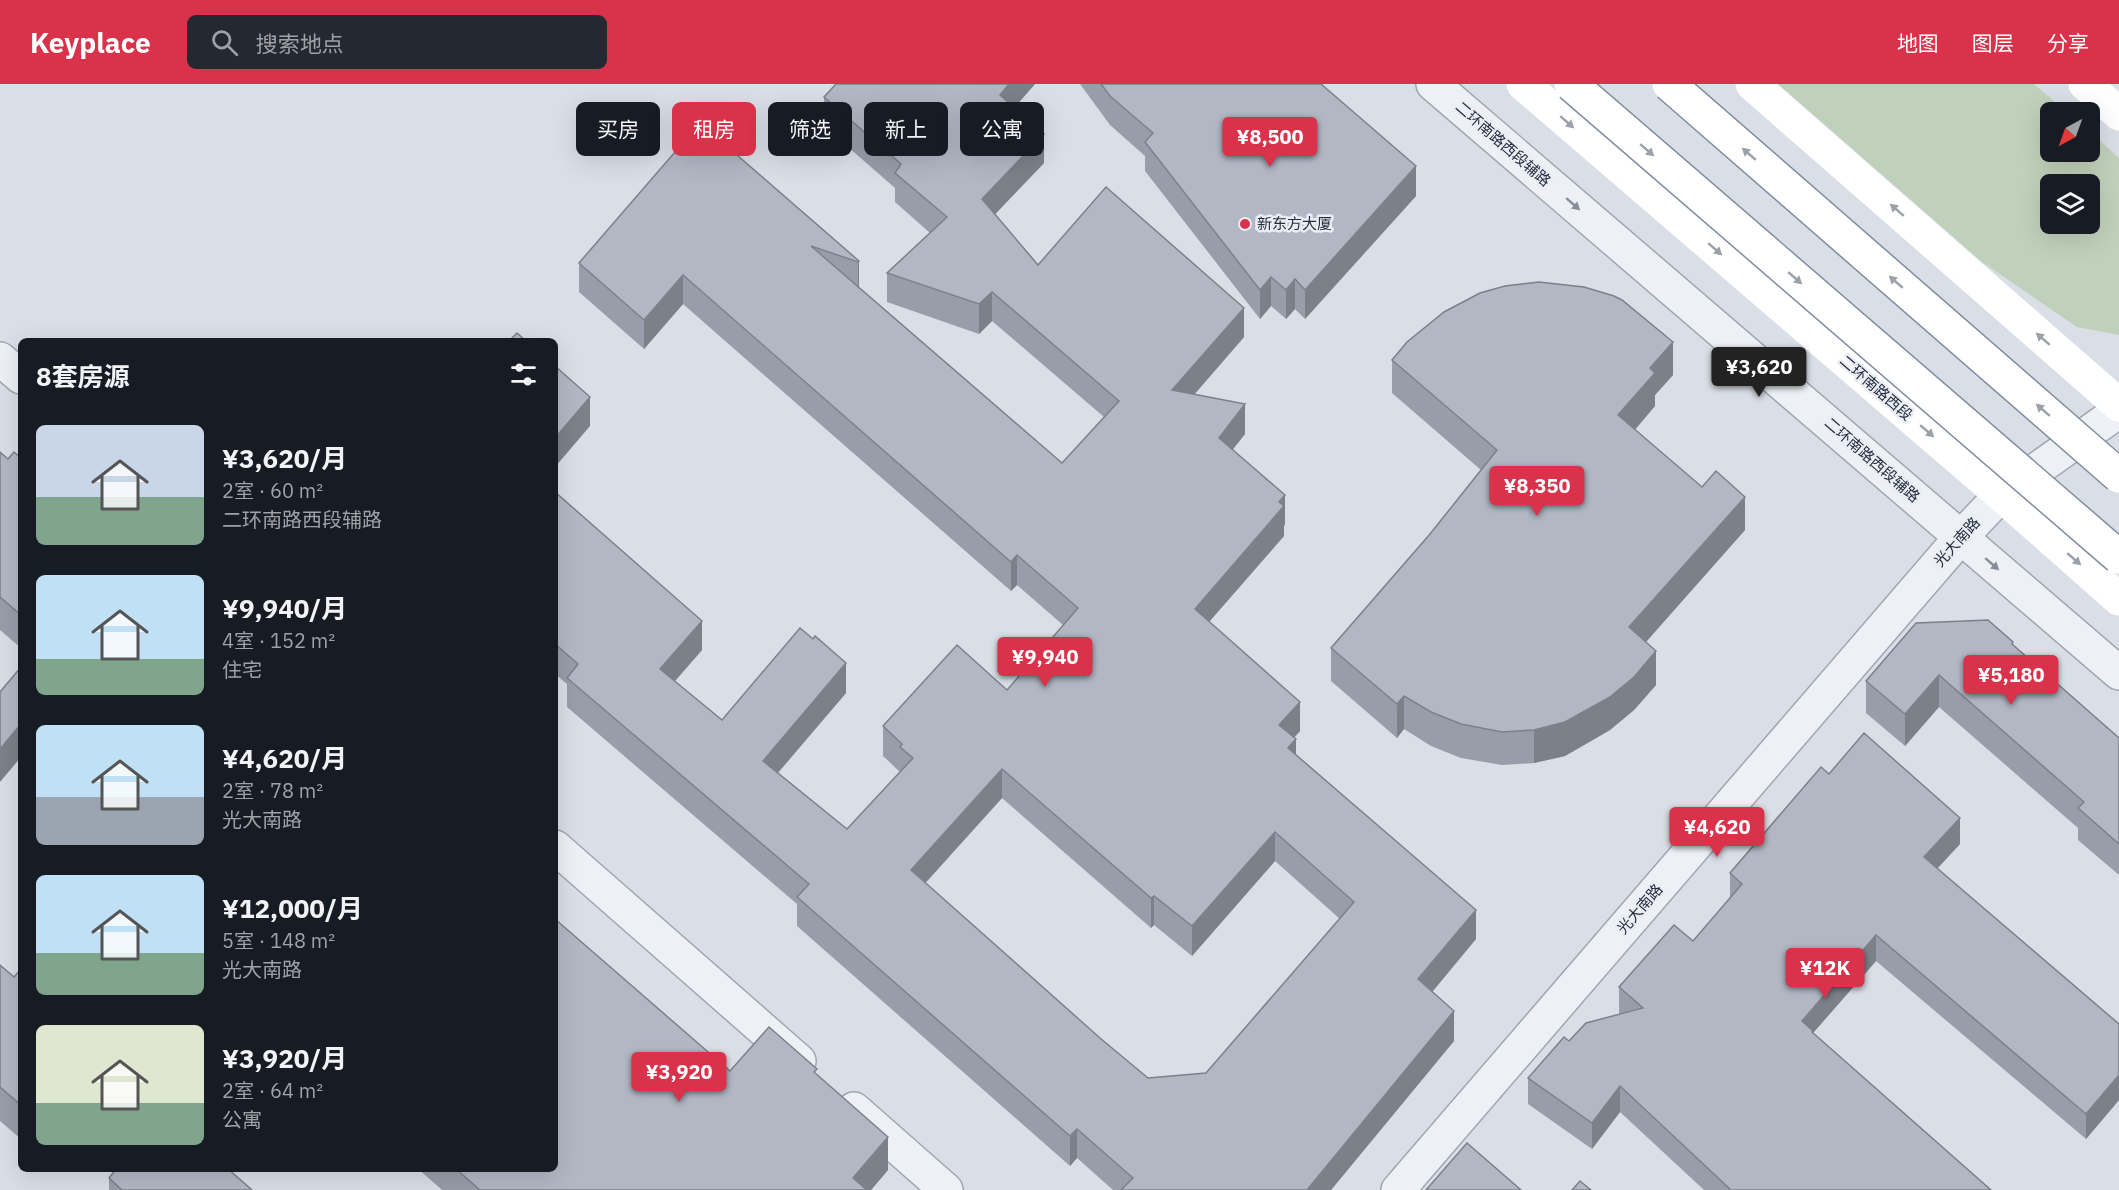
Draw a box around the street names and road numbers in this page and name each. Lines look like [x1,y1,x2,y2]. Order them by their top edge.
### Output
street label: 二环南路西段辅路 [1452,97,1555,190]
street label: 二环南路西段 [1836,351,1917,424]
street label: 二环南路西段辅路 [1821,413,1924,506]
street label: 光大南路 [1929,513,1984,570]
street label: 光大南路 [1613,880,1666,938]

